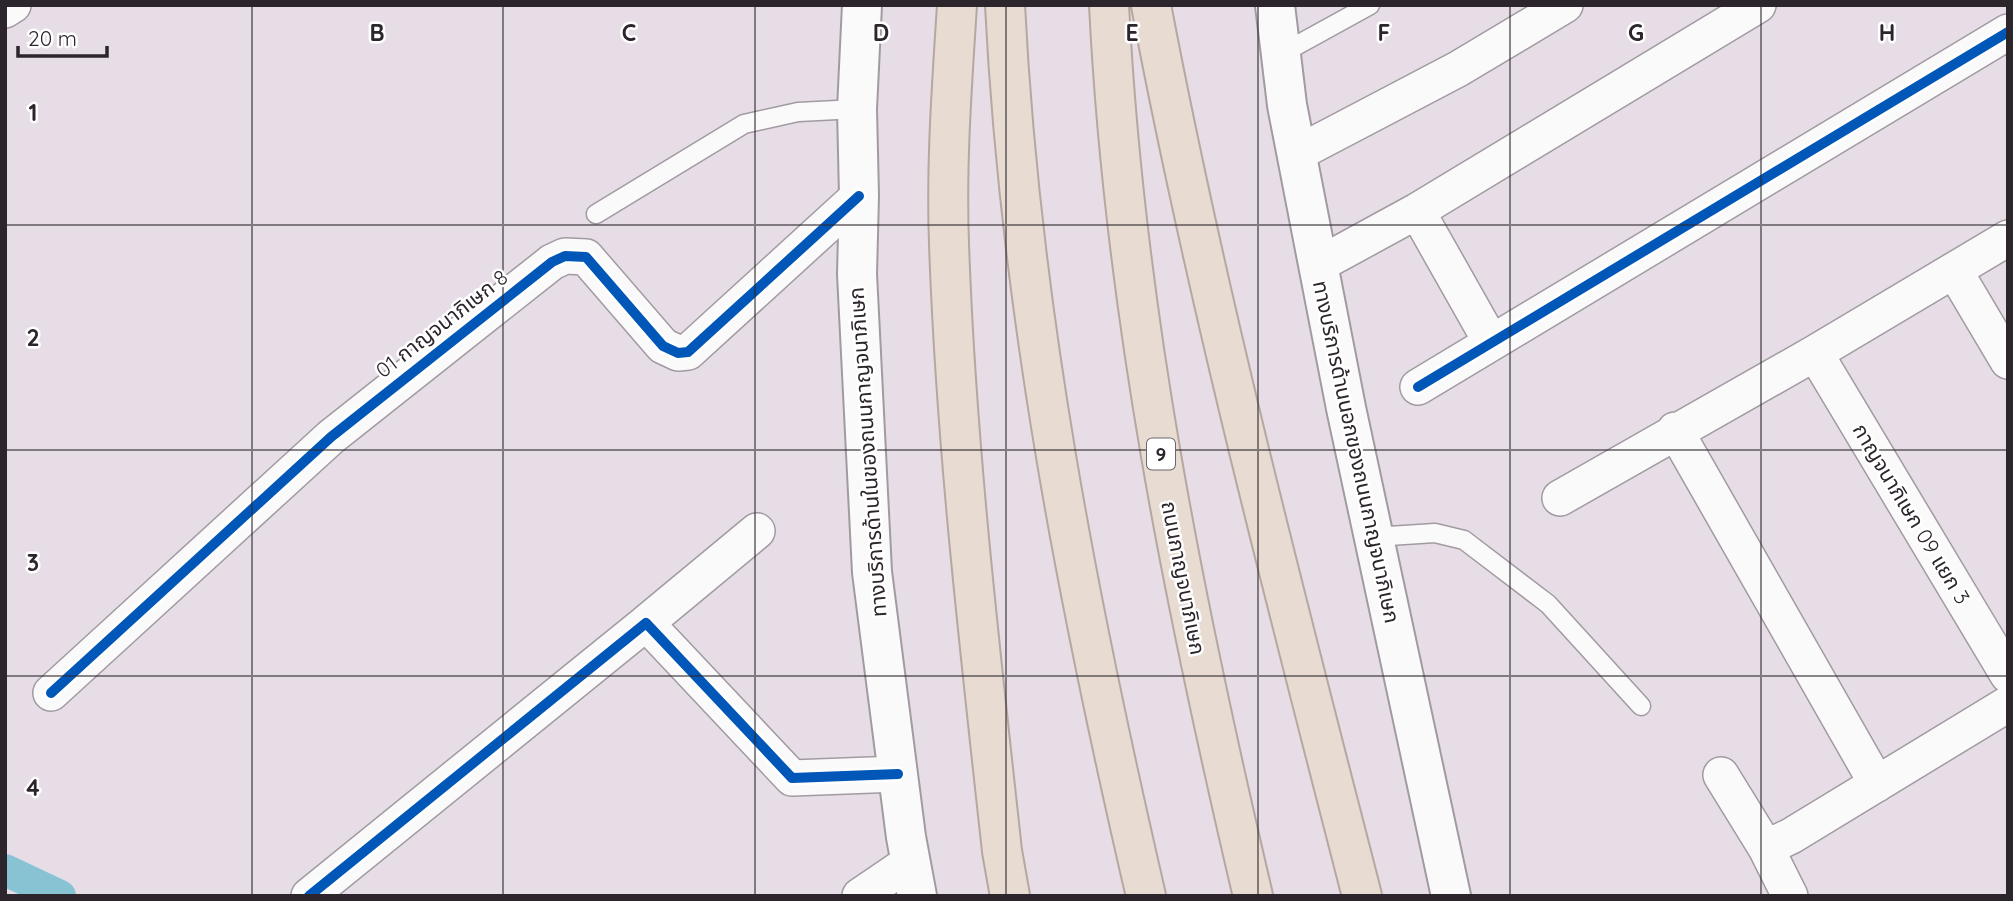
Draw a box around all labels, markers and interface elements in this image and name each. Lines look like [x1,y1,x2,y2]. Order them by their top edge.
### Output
scale bar [18,14,107,58]
text: B [369,18,385,47]
text: C [622,18,636,47]
text: D [873,18,889,47]
text: E [1125,18,1139,47]
text: F [1378,18,1390,47]
text: G [1628,18,1644,47]
text: H [1879,18,1895,47]
text: 20 m [28,25,77,51]
text: 1 [29,98,37,127]
street label: 01 กาญจนาภิเษก 8 [370,264,513,383]
street label: ทางบริการด้านนอกของถนนกาญจนาภิเษก [1308,278,1406,625]
street label: ทางบริการด้านในของถนนกาญจนาภิเษก [842,286,892,618]
text: 2 [26,323,40,352]
street label: กาญจนาภิเษก 09 แยก 3 [1848,418,1976,609]
road number: 9 [1147,438,1175,470]
street label: ถนนกาญจนาภิเษก [1156,499,1212,657]
text: 3 [27,548,39,577]
text: 4 [26,773,40,802]

